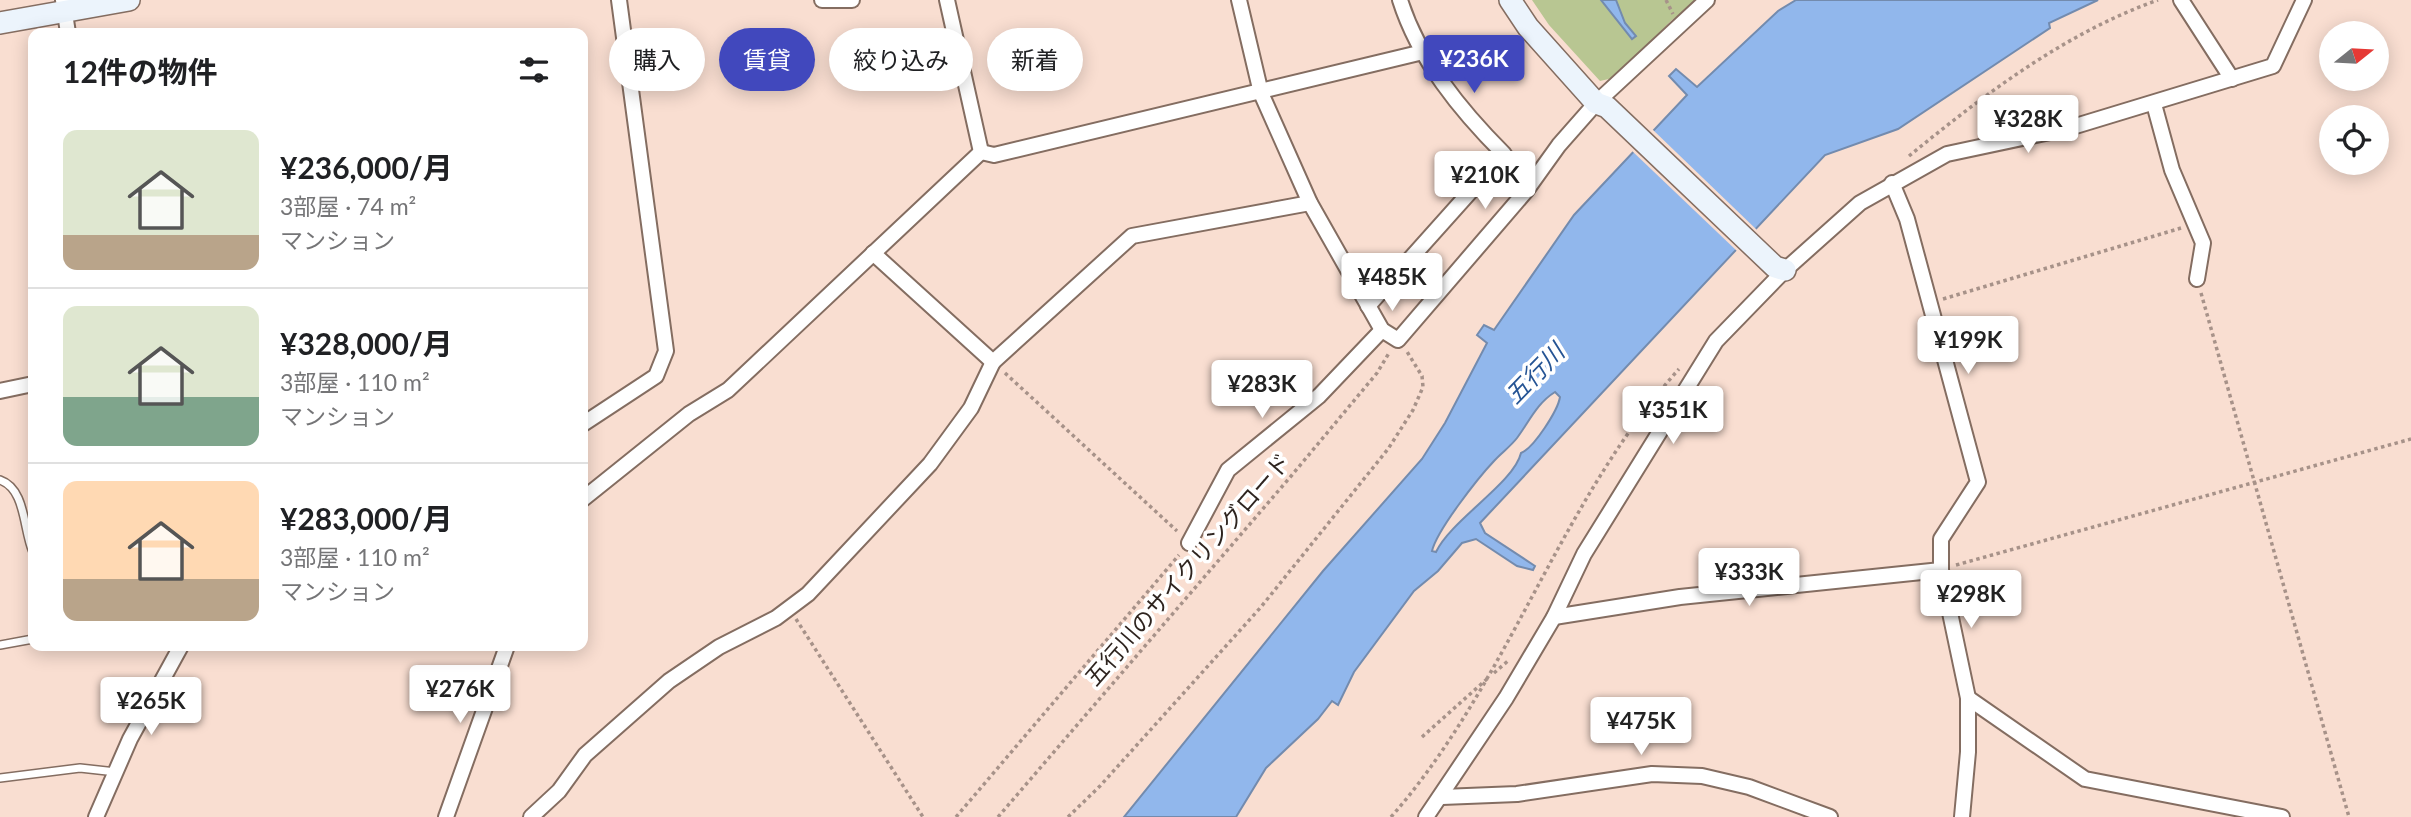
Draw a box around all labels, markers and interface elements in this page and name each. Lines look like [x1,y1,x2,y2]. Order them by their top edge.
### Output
north arrow [2319,21,2389,91]
map controls [2319,21,2389,175]
chip: 購入 [609,28,705,91]
chip: 賃貸 [719,28,815,91]
chip: 絞り込み [829,28,973,91]
chip: 新着 [987,28,1083,91]
pin: ¥236K [1425,36,1523,95]
text: ¥236K [1439,44,1509,72]
icon: filters [515,51,553,89]
text: 12件の物件 [63,53,218,89]
pin: ¥328K [1979,96,2077,155]
text: ¥328K [1993,104,2063,132]
button: locate [2319,105,2389,175]
text: ¥236,000/月 [280,149,453,185]
pin: ¥210K [1436,152,1534,211]
icon: home [119,158,203,242]
text: ¥210K [1450,160,1520,188]
text: 3部屋 · 74 m² [280,192,416,220]
text: マンション [280,226,395,254]
pin: ¥485K [1343,254,1441,313]
text: ¥485K [1357,262,1427,290]
pin: ¥199K [1919,316,2017,376]
text: ¥328,000/月 [280,325,453,361]
text: ¥199K [1933,325,2003,353]
icon: home [119,334,203,418]
water label: 五行川 [1499,335,1572,409]
pin: ¥283K [1213,360,1311,420]
text: 3部屋 · 110 m² [280,368,430,396]
text: ¥283K [1227,369,1297,397]
pin: ¥351K [1624,386,1722,446]
text: ¥351K [1638,395,1708,423]
text: マンション [280,402,395,430]
street label: 五行川のサイクリングロード [1079,447,1295,691]
text: ¥283,000/月 [280,500,453,536]
icon: home [119,509,203,593]
text: 3部屋 · 110 m² [280,543,430,571]
pin: ¥333K [1700,548,1798,608]
text: ¥333K [1714,557,1784,585]
pin: ¥298K [1922,570,2020,630]
text: マンション [280,577,395,605]
text: ¥298K [1936,579,2006,607]
pin: ¥276K [411,666,509,725]
text: ¥276K [425,674,495,702]
pin: ¥265K [102,678,200,737]
text: ¥265K [116,686,186,714]
pin: ¥475K [1592,698,1690,757]
text: ¥475K [1606,706,1676,734]

